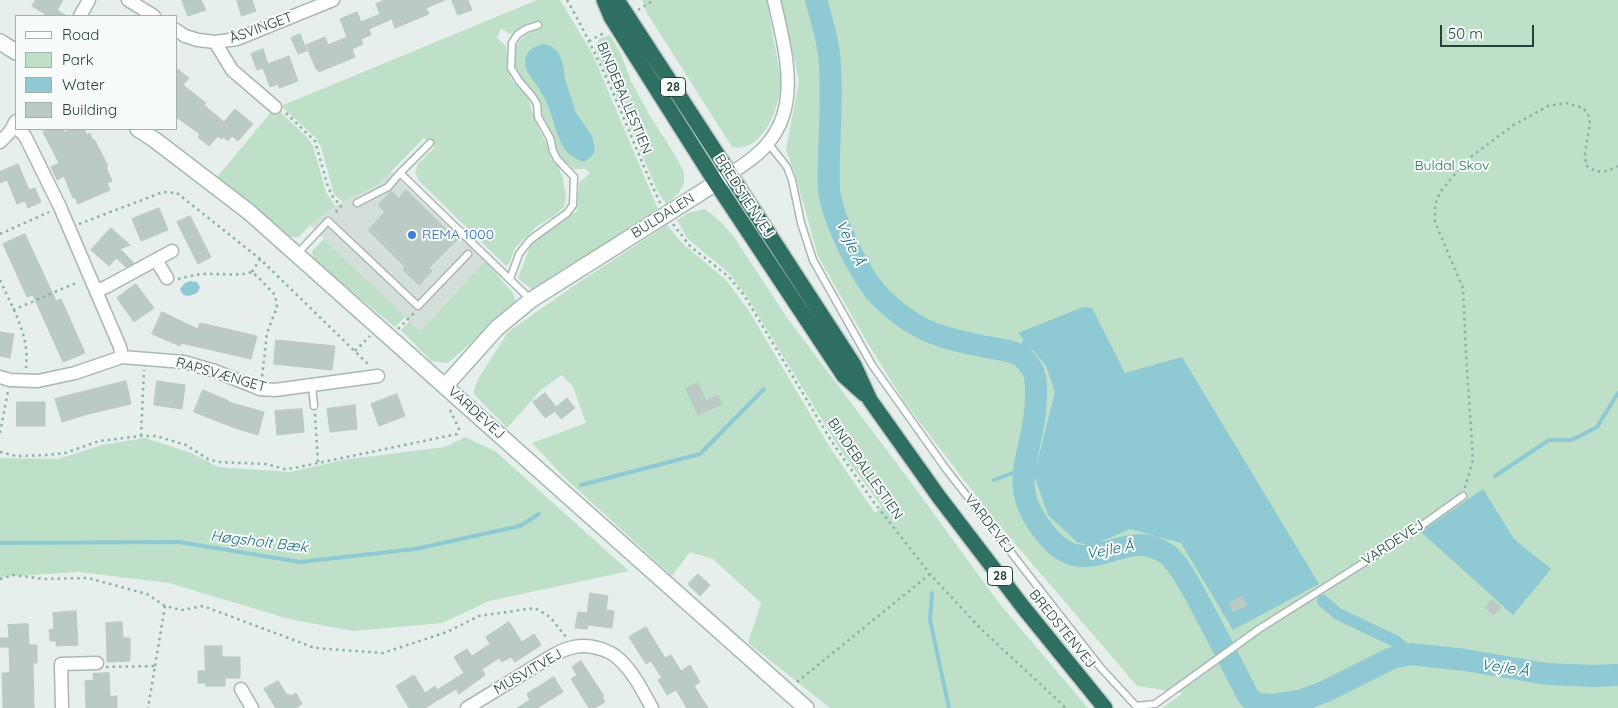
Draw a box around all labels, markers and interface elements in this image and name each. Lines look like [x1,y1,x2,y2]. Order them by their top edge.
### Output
street label: ÅSVINGET [227,9,295,47]
legend [15,15,178,130]
scale bar [1443,15,1537,47]
text: 50 m [1448,24,1483,43]
text: Road [62,25,99,44]
street label: BINDEBALLESTIEN [593,40,655,156]
text: Park [62,50,94,69]
text: Water [62,75,105,94]
road number: 28 [660,77,686,96]
text: Building [62,100,117,119]
street label: BREDSTENVEJ [711,151,777,241]
park label: Buldal Skov [1414,158,1490,174]
street label: BULDALEN [628,190,698,242]
water label: Vejle Å [832,218,868,268]
place label: REMA 1000 [422,227,494,243]
marker: REMA 1000 [406,229,418,241]
street label: RAPSVÆNGET [174,354,268,396]
street label: VARDEVEJ [444,383,508,443]
street label: BINDEBALLESTIEN [824,415,906,523]
street label: VARDEVEJ [961,491,1017,557]
street label: VARDEVEJ [1359,517,1427,569]
water label: Høgsholt Bæk [209,527,309,557]
water label: Vejle Å [1085,537,1135,563]
road number: 28 [988,566,1012,586]
street label: BREDSTENVEJ [1025,586,1099,672]
street label: MUSVITVEJ [491,646,565,698]
water label: Vejle Å [1480,656,1530,680]

